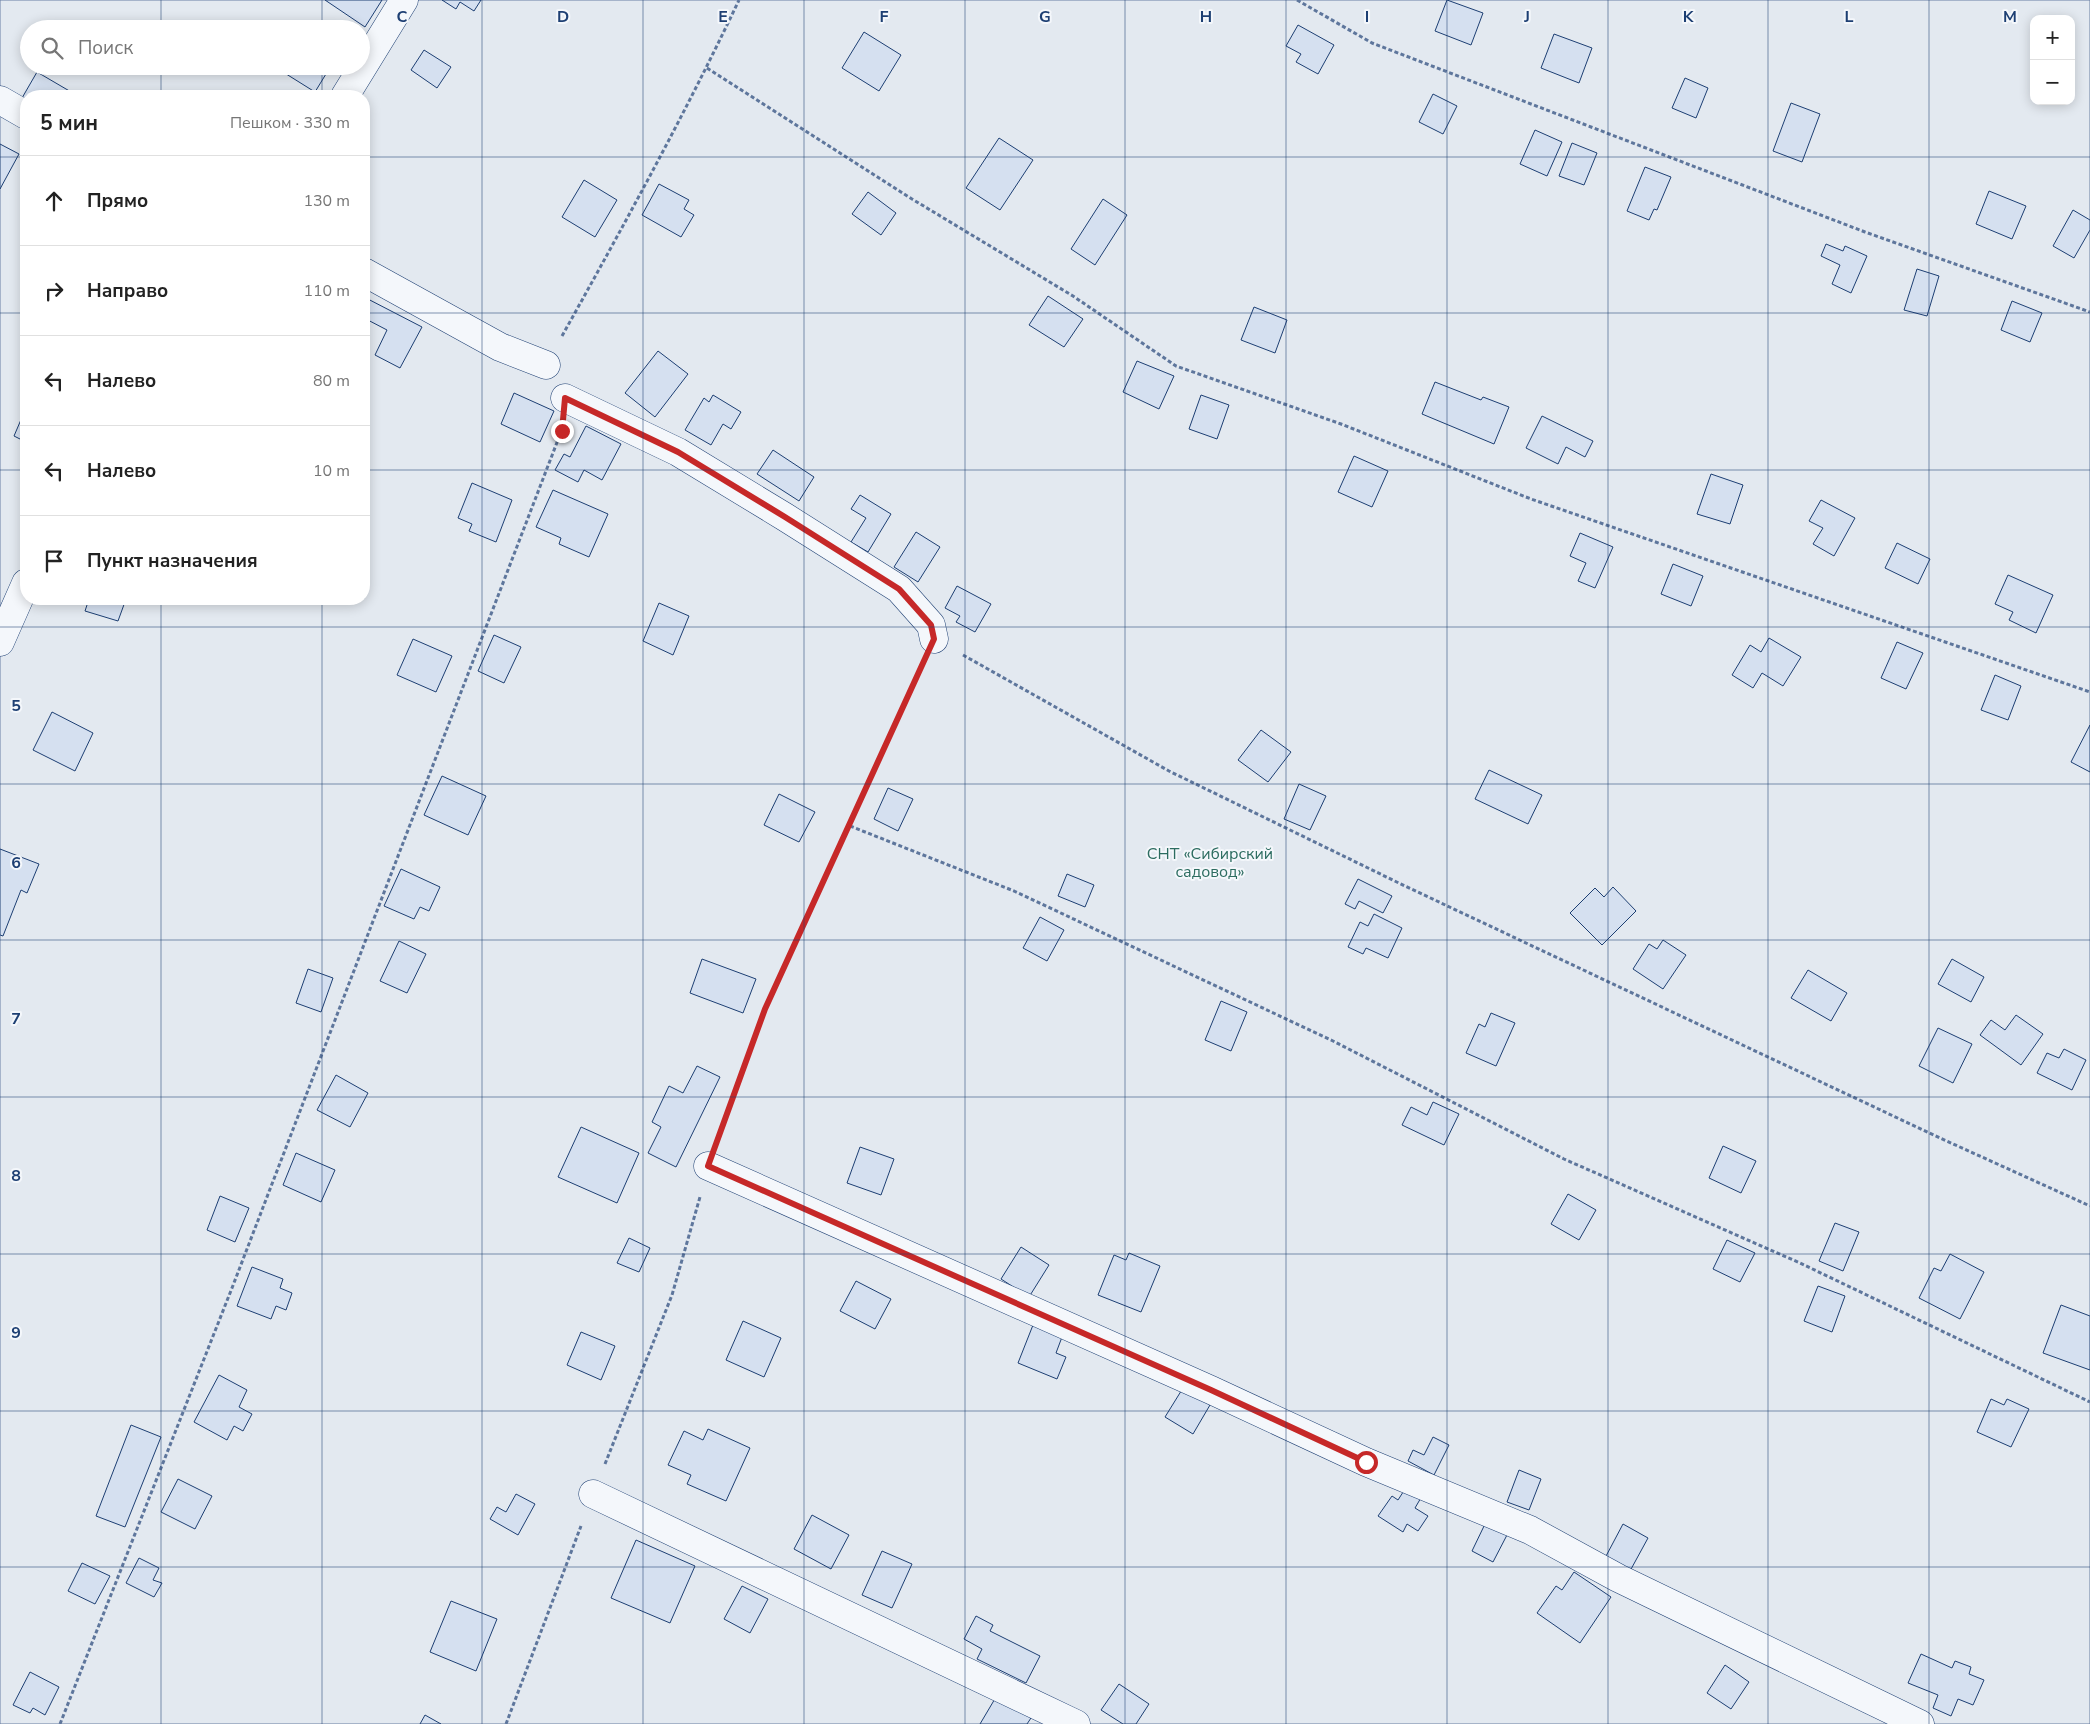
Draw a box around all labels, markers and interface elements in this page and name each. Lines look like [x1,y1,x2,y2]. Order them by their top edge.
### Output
text: C [397,6,408,28]
text: D [557,6,569,28]
text: E [718,6,728,28]
text: F [880,6,889,28]
text: G [1039,6,1051,28]
text: H [1200,6,1212,28]
text: I [1365,6,1369,28]
text: J [1523,6,1530,28]
text: K [1683,6,1695,28]
text: L [1845,6,1854,28]
text: M [2003,6,2017,28]
map controls [2030,15,2075,105]
button: + [2030,15,2075,60]
search box [20,20,370,75]
icon: search [38,34,66,62]
text: Поиск [78,35,133,61]
button: − [2030,60,2075,105]
text: 5 мин [40,109,98,137]
text: Пешком · 330 m [230,112,350,134]
icon: ahead [40,187,68,215]
text: Прямо [87,188,148,214]
text: 130 m [303,190,350,212]
icon: right [40,277,68,305]
text: Направо [87,278,168,304]
text: 110 m [303,280,350,302]
icon: left [40,367,68,395]
text: Налево [87,368,156,394]
text: 80 m [313,370,350,392]
route end [551,420,574,443]
icon: left [40,457,68,485]
text: Налево [87,458,156,484]
text: 10 m [313,460,350,482]
icon: arrive [40,547,68,575]
text: Пункт назначения [87,548,258,574]
text: 5 [11,695,21,717]
park label: СНТ «Сибирский садовод» [1147,843,1273,883]
text: 6 [11,852,21,874]
text: 7 [11,1008,21,1030]
text: 8 [11,1165,21,1187]
text: 9 [11,1322,21,1344]
route start [1355,1451,1378,1474]

